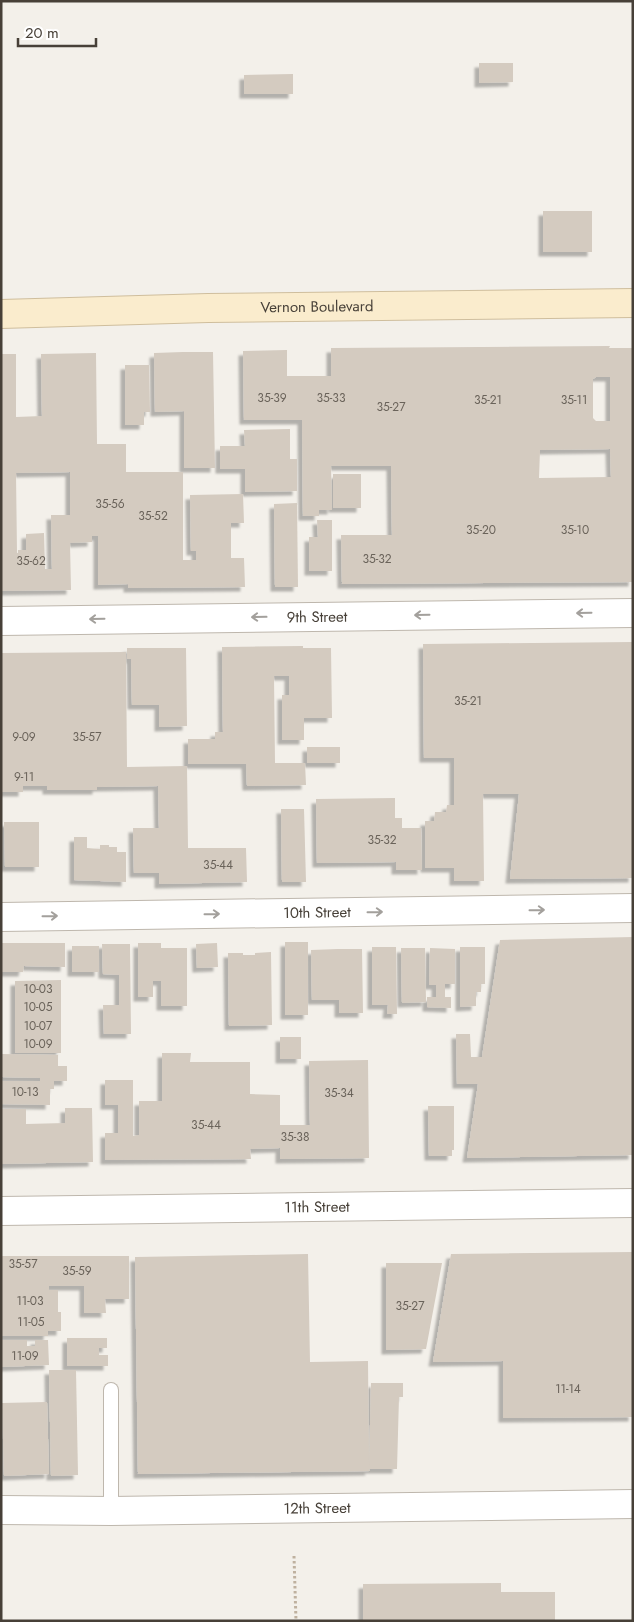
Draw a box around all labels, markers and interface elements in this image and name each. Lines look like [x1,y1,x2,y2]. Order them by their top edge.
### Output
scale bar [18,15,95,47]
text: 20 m [25,22,59,44]
street label: Vernon Boulevard [260,295,374,318]
house number: 35-39 [257,389,287,407]
house number: 35-33 [317,389,346,407]
house number: 35-21 [474,391,502,409]
house number: 35-11 [561,391,587,409]
house number: 35-27 [377,398,406,416]
house number: 35-56 [95,495,125,513]
house number: 35-52 [138,507,168,525]
house number: 35-20 [466,521,496,539]
house number: 35-10 [561,521,589,539]
house number: 35-32 [362,550,392,568]
house number: 35-62 [16,552,46,570]
street label: 9th Street [287,606,348,628]
one-way arrow [576,609,592,618]
one-way arrow [414,611,430,620]
one-way arrow [251,613,267,622]
one-way arrow [89,615,105,624]
house number: 35-21 [454,692,482,710]
house number: 9-09 [12,728,36,746]
house number: 35-57 [73,728,102,746]
house number: 9-11 [14,768,34,786]
house number: 35-32 [367,831,397,849]
house number: 35-44 [203,856,233,874]
street label: 10th Street [283,901,351,924]
one-way arrow [529,905,545,914]
one-way arrow [366,907,383,917]
one-way arrow [204,909,220,919]
one-way arrow [42,911,58,921]
house number: 10-03 [24,980,53,998]
house number: 10-05 [23,998,53,1016]
house number: 10-07 [24,1017,53,1035]
house number: 10-09 [23,1035,53,1053]
house number: 10-13 [11,1083,39,1101]
house number: 35-34 [324,1084,354,1102]
house number: 35-44 [191,1116,221,1134]
house number: 35-38 [281,1128,309,1146]
street label: 11th Street [284,1196,350,1218]
house number: 35-57 [9,1255,38,1273]
house number: 35-59 [62,1262,92,1280]
house number: 11-03 [16,1292,44,1310]
house number: 35-27 [396,1297,425,1315]
house number: 11-05 [17,1313,45,1331]
house number: 11-09 [11,1347,39,1365]
house number: 11-14 [555,1380,581,1398]
street label: 12th Street [283,1497,351,1520]

